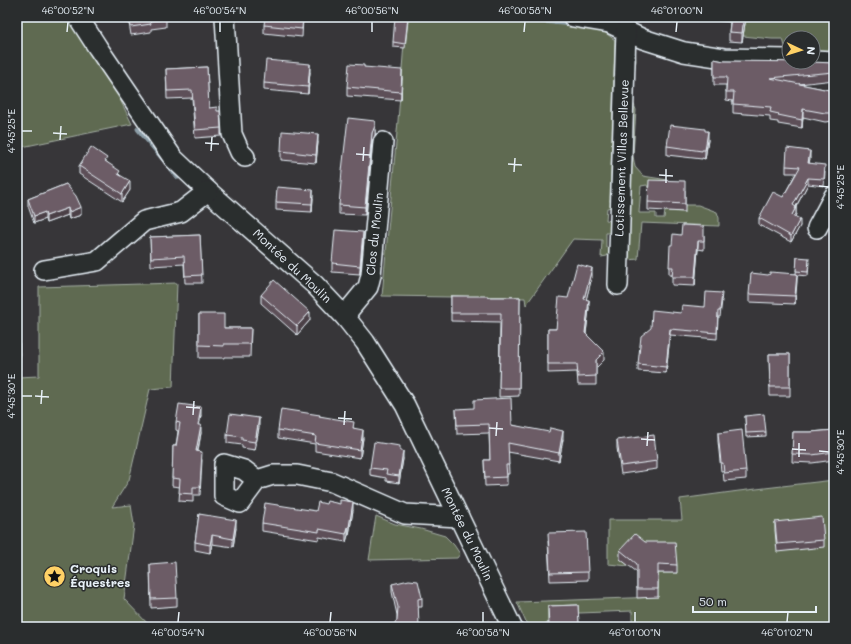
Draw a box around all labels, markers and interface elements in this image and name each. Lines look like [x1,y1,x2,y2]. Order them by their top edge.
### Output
text: 46°00'52"N [42,3,94,17]
text: 46°00'54"N [194,3,246,17]
text: 46°00'56"N [345,3,399,17]
text: 46°00'58"N [498,3,552,17]
text: 46°01'00"N [651,3,703,17]
north arrow [781,30,821,70]
text: N [804,46,819,55]
street label: Lotissement Villas Bellevue [610,79,632,237]
text: 4°45'25"E [4,109,18,153]
text: 4°45'25"E [833,165,847,209]
street label: Clos du Moulin [362,192,386,276]
street label: Montée du Moulin [250,225,335,306]
text: 4°45'30"E [4,373,18,418]
text: 4°45'30"E [833,429,847,474]
street label: Montée du Moulin [438,484,497,583]
place label: Croquis Équestres [70,560,130,590]
place icon: Croquis Équestres [41,563,67,589]
scale bar [693,588,816,614]
text: 50 m [699,593,727,609]
text: 46°00'54"N [152,625,204,639]
text: 46°00'56"N [303,625,357,639]
text: 46°00'58"N [456,625,510,639]
text: 46°01'00"N [609,625,661,639]
text: 46°01'02"N [761,625,813,639]

